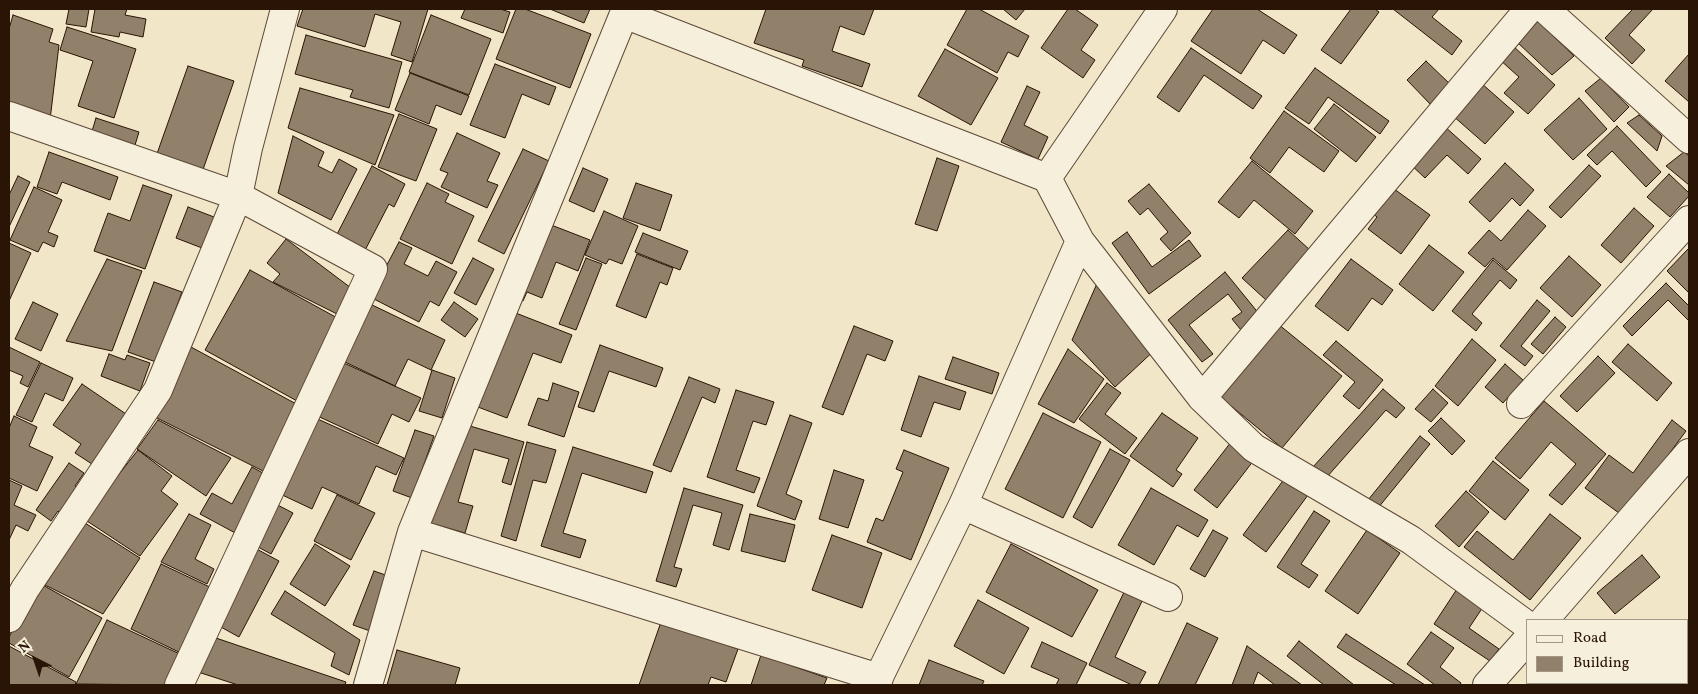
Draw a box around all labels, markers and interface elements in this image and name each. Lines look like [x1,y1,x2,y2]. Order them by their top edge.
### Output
legend [1526,619,1688,684]
text: Road [1573,628,1607,649]
north arrow [10,634,60,684]
text: N [15,637,35,658]
text: Building [1573,653,1629,674]

